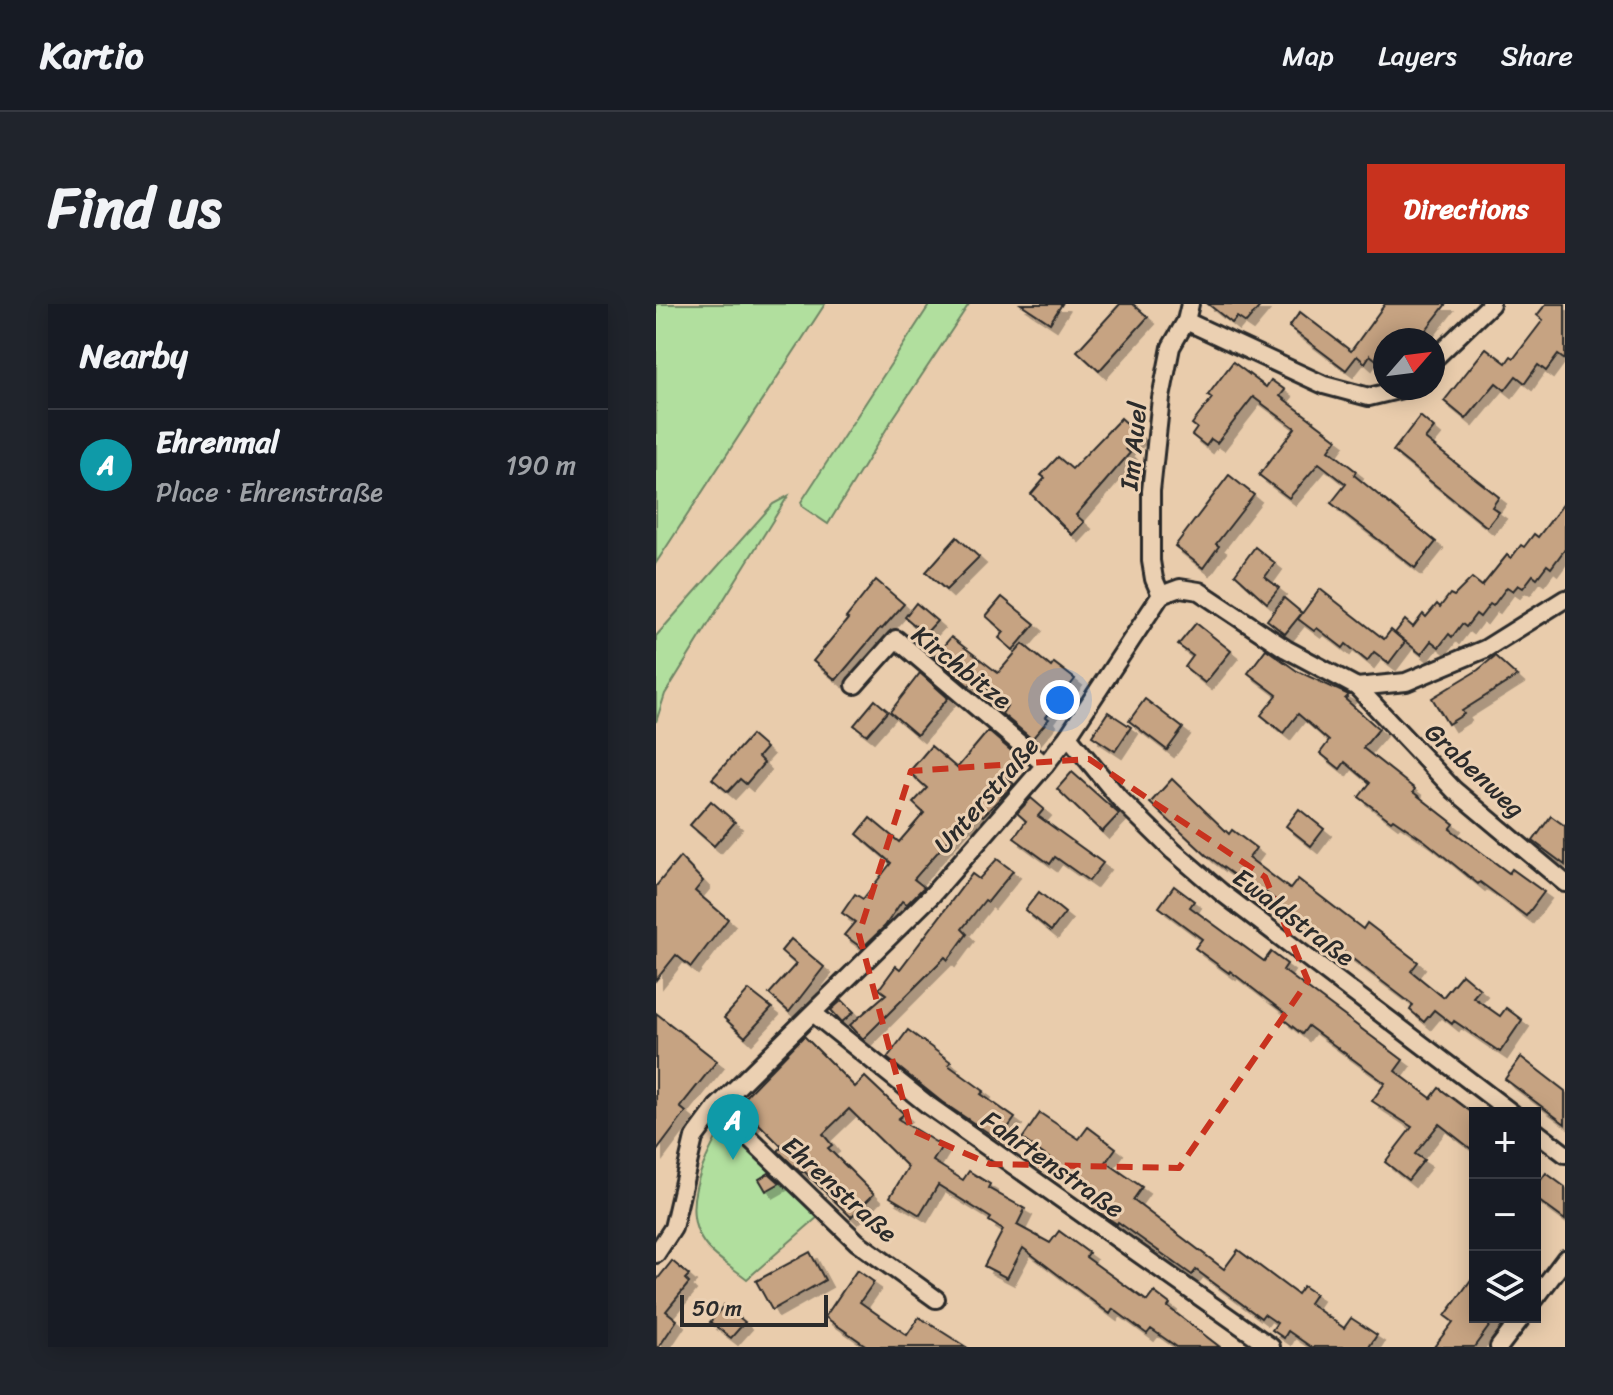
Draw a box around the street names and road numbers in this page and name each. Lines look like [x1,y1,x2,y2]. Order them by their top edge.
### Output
street label: Im Auel [1105,399,1161,493]
street label: Kirchbitze [901,613,1023,722]
street label: Grabenweg [1414,711,1536,829]
street label: Unterstraße [921,725,1051,864]
street label: Ewaldstraße [1223,855,1366,979]
street label: Fahrtenstraße [971,1097,1135,1231]
street label: Ehrenstraße [771,1124,909,1254]

